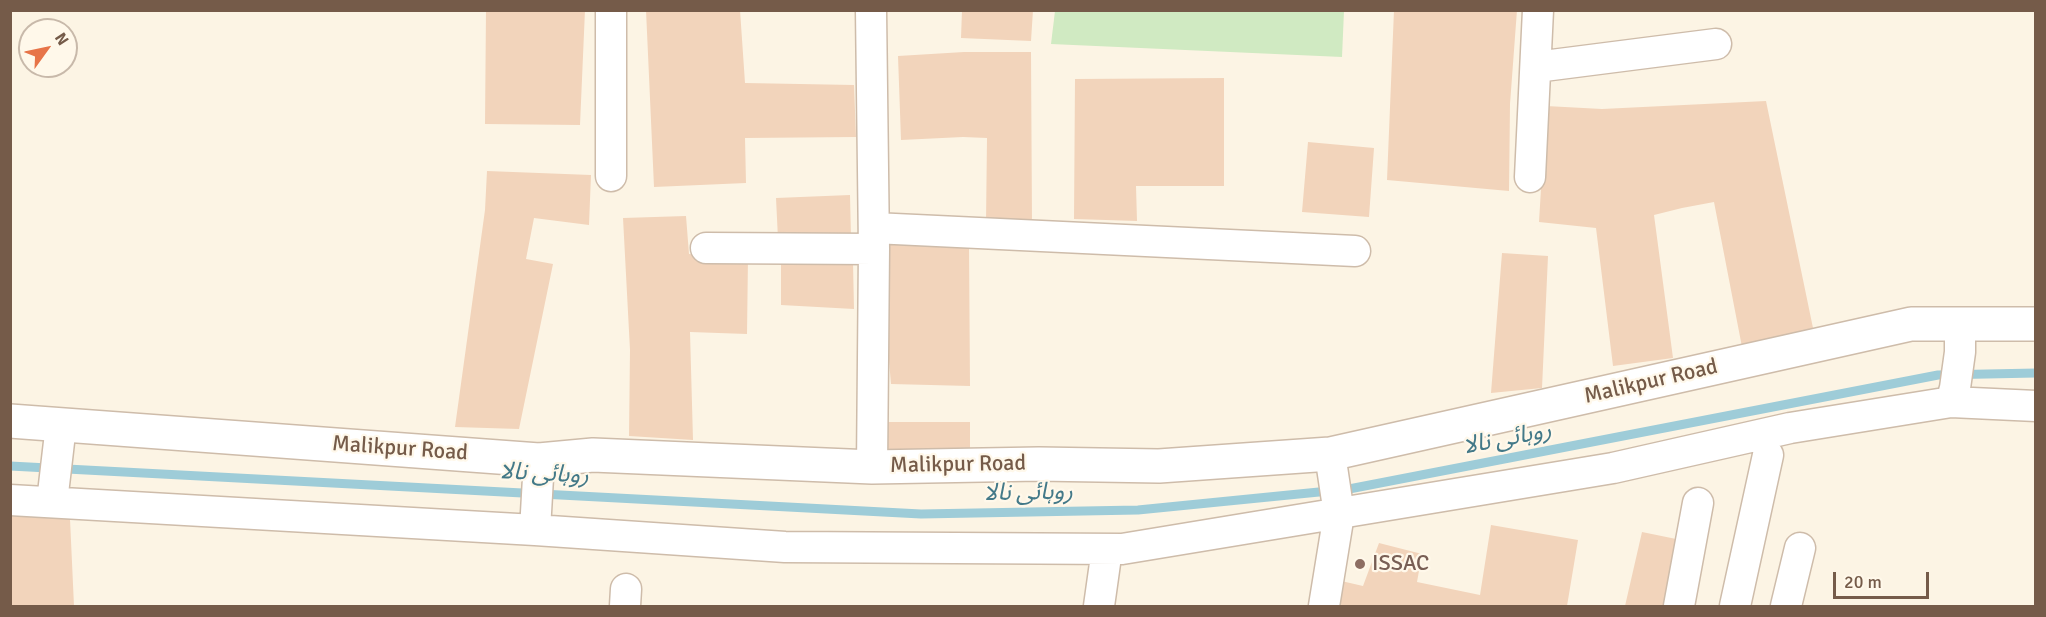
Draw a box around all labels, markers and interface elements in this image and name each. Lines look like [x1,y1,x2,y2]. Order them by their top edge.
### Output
north arrow [18,18,78,78]
text: N [50,29,73,49]
street label: Malikpur Road [1582,354,1720,410]
water label: روہائی نالا [1460,416,1554,462]
street label: Malikpur Road [331,431,469,467]
street label: Malikpur Road [890,451,1026,479]
water label: روہائی نالا [498,457,590,491]
water label: روہائی نالا [983,478,1073,508]
place label: ISSAC [1372,551,1429,577]
marker: ISSAC [1353,557,1367,571]
scale bar [1836,560,1932,598]
text: 20 m [1844,571,1882,593]

